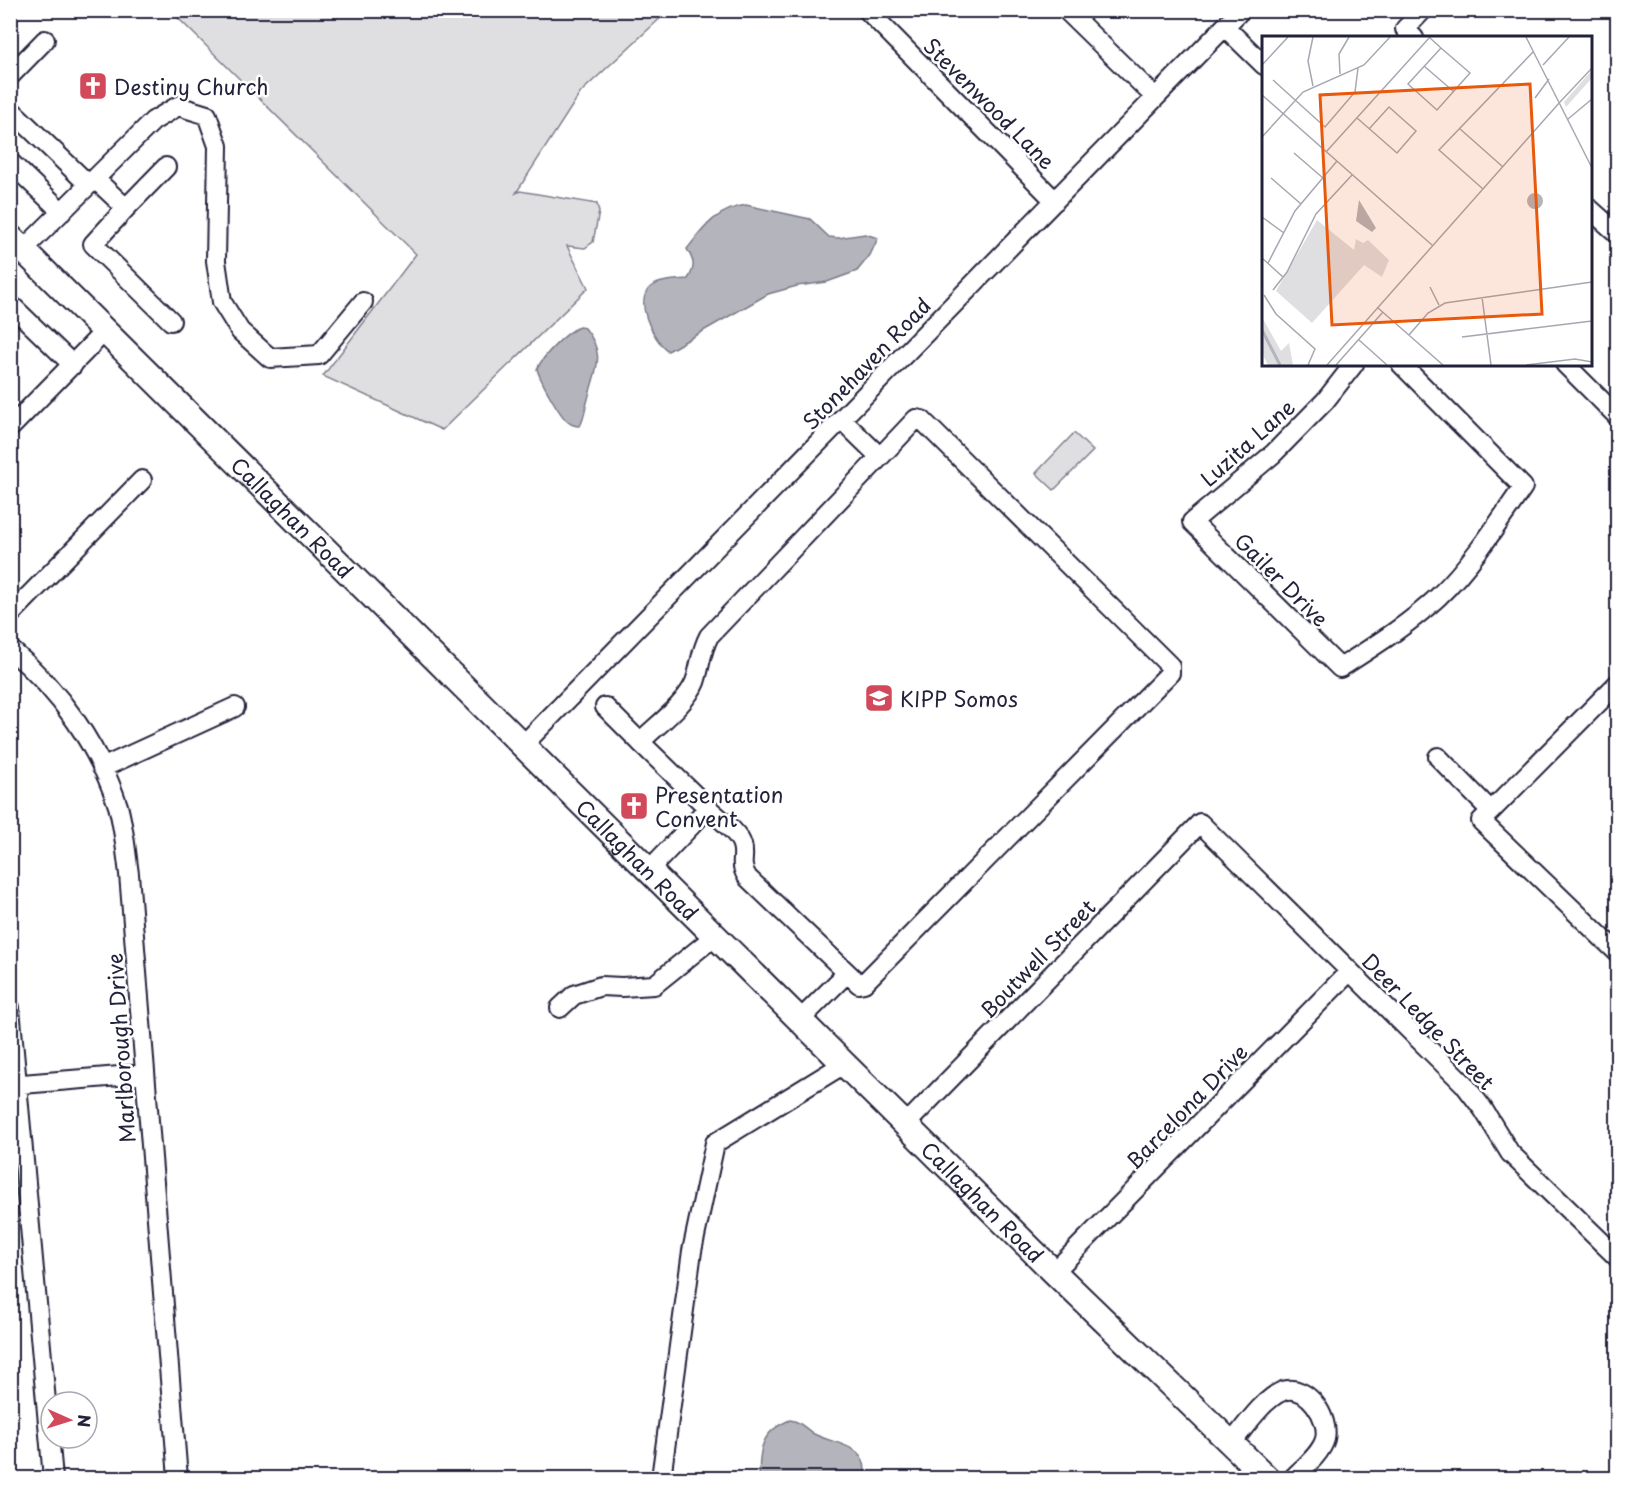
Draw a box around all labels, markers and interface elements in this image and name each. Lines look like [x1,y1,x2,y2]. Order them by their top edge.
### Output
street label: Stevenwood Lane [917,30,1063,176]
inset map [1262,36,1592,366]
church icon: Destiny Church [77,70,109,102]
place label: Destiny Church [114,70,268,102]
street label: Stonehaven Road [794,290,938,436]
street label: Luzita Lane [1193,391,1301,493]
street label: Callaghan Road [224,449,361,585]
street label: Gailer Drive [1228,525,1336,633]
school or university icon: KIPP Somos [863,682,895,714]
place label: KIPP Somos [900,682,1018,714]
place label: Presentation Convent [655,778,783,834]
church icon: Presentation Convent [618,790,650,822]
street label: Callaghan Road [569,791,706,927]
street label: Boutwell Street [972,891,1102,1025]
street label: Deer Ledge Street [1355,945,1503,1097]
street label: Marlborough Drive [97,952,143,1144]
street label: Barcelona Drive [1118,1036,1254,1176]
street label: Callaghan Road [914,1133,1051,1270]
north arrow [39,1390,99,1450]
text: N [73,1414,97,1428]

